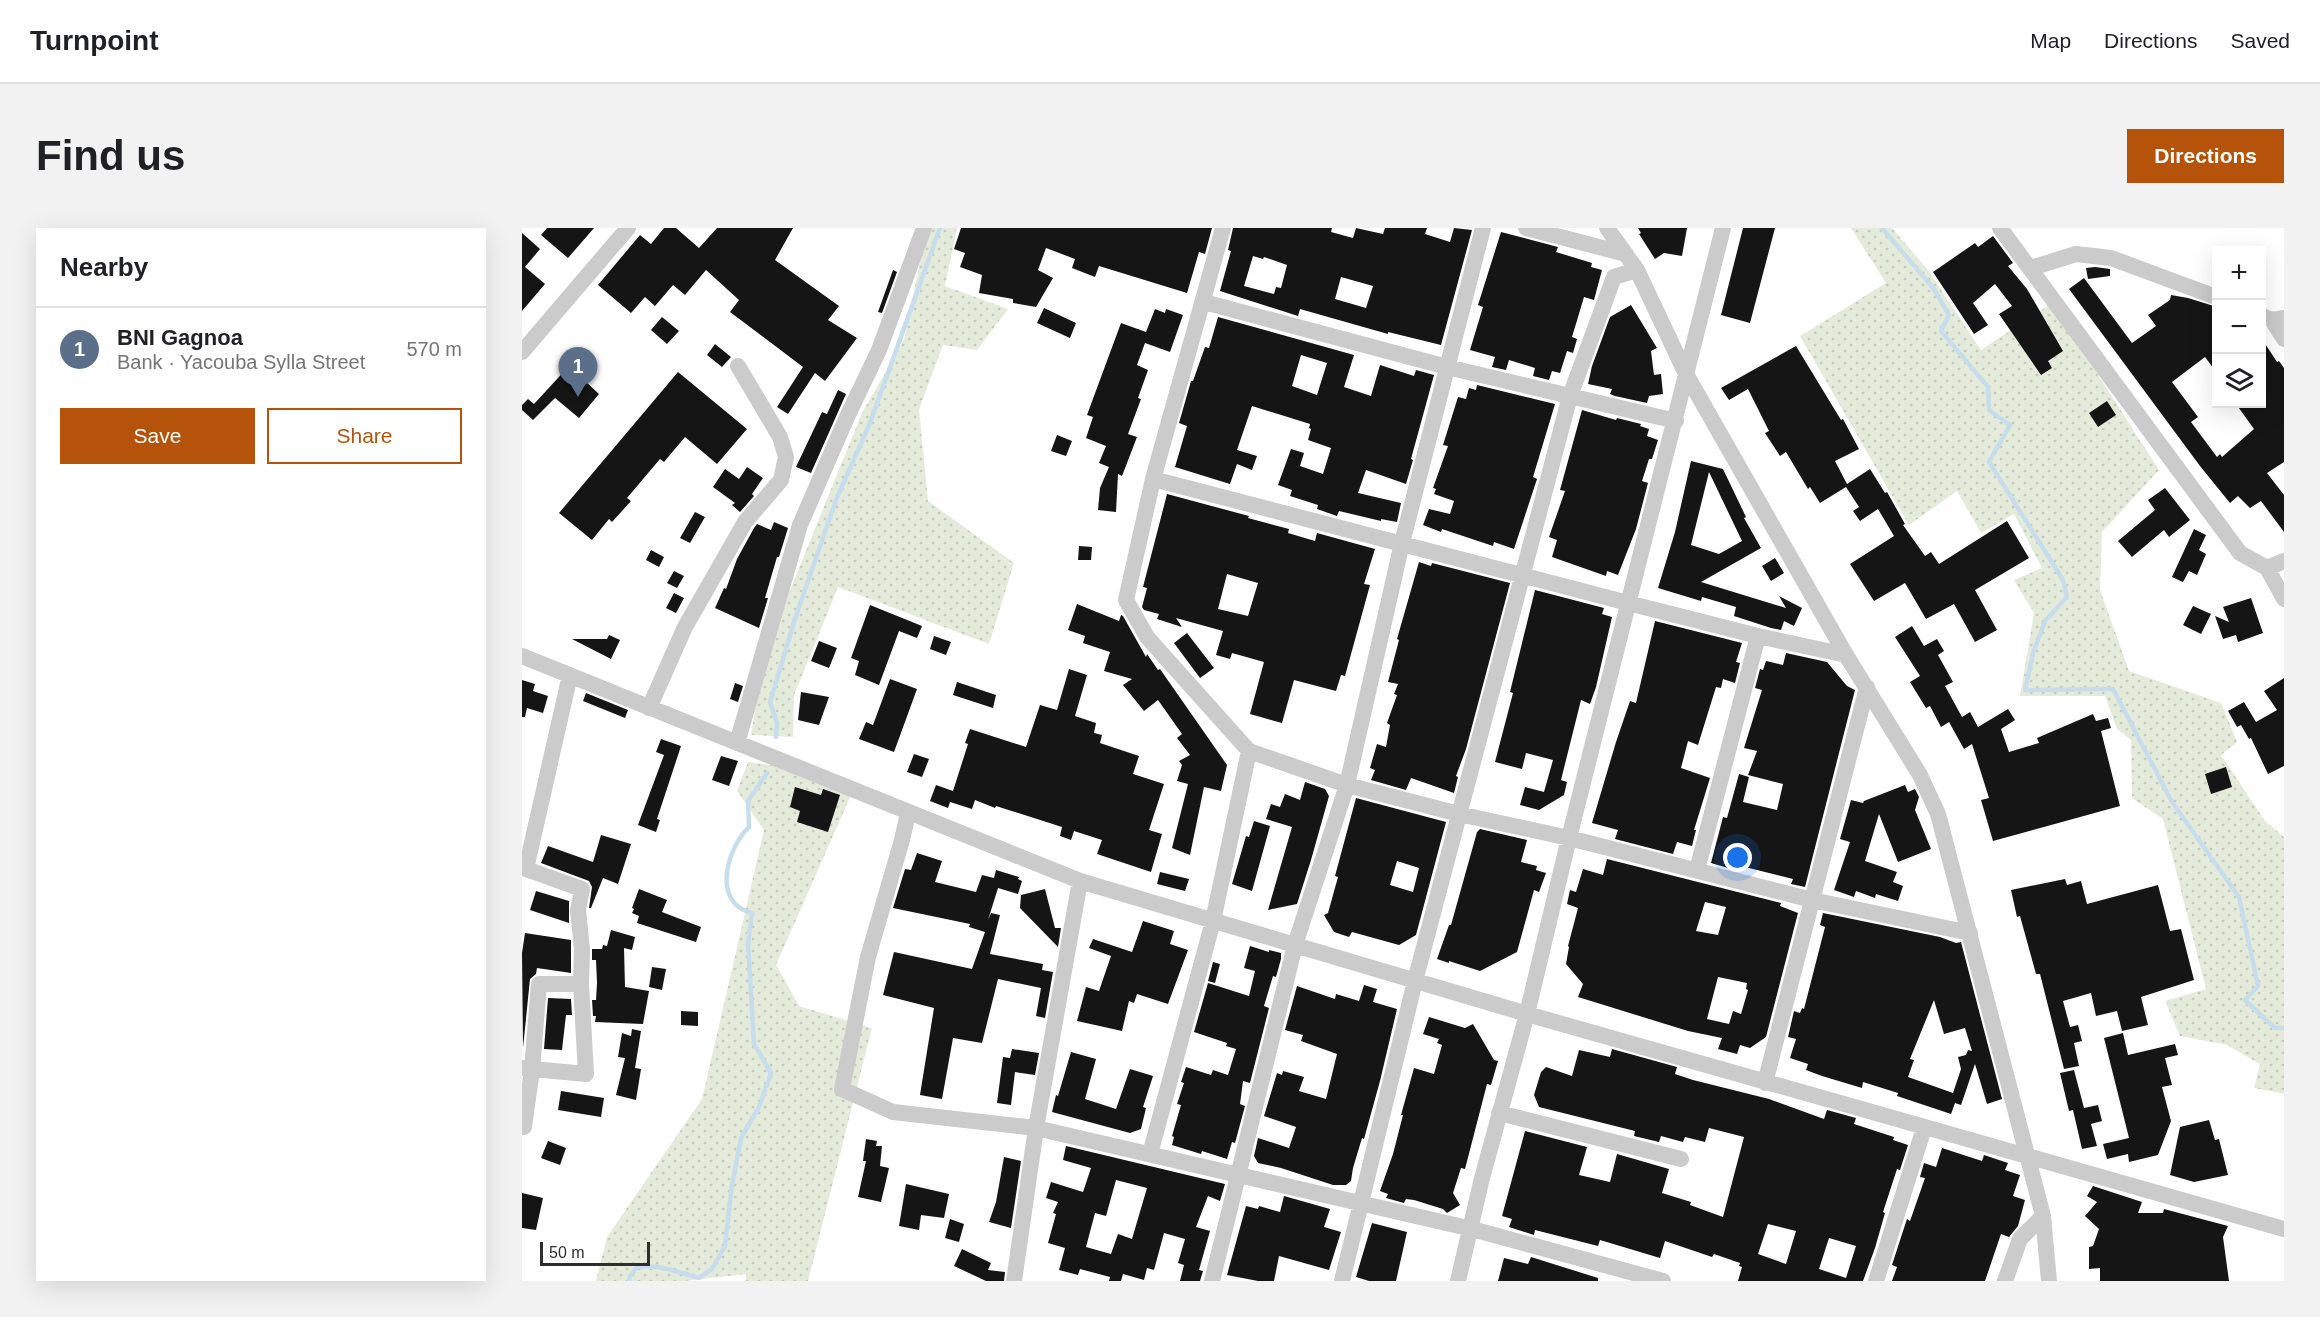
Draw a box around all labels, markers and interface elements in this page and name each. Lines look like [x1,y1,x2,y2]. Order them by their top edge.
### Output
text: Turnpoint [30,25,159,56]
text: Map [2030,29,2071,52]
text: Directions [2104,29,2197,52]
text: Saved [2230,29,2290,52]
button: Directions [2127,129,2284,183]
text: Find us [36,132,185,179]
map controls [2212,246,2266,408]
button: + [2212,246,2266,300]
text: Nearby [60,252,148,282]
button: − [2212,300,2266,354]
text: BNI Gagnoa [117,325,243,350]
text: 1 [74,338,85,360]
text: 570 m [406,338,462,360]
pin: 1 [558,348,598,397]
text: Bank · Yacouba Sylla Street [117,351,365,373]
button: layers [2212,354,2266,408]
button: Save [60,408,255,464]
button: Share [267,408,462,464]
your location [1723,843,1752,872]
scale bar [540,1239,650,1266]
text: 50 m [549,1244,585,1261]

